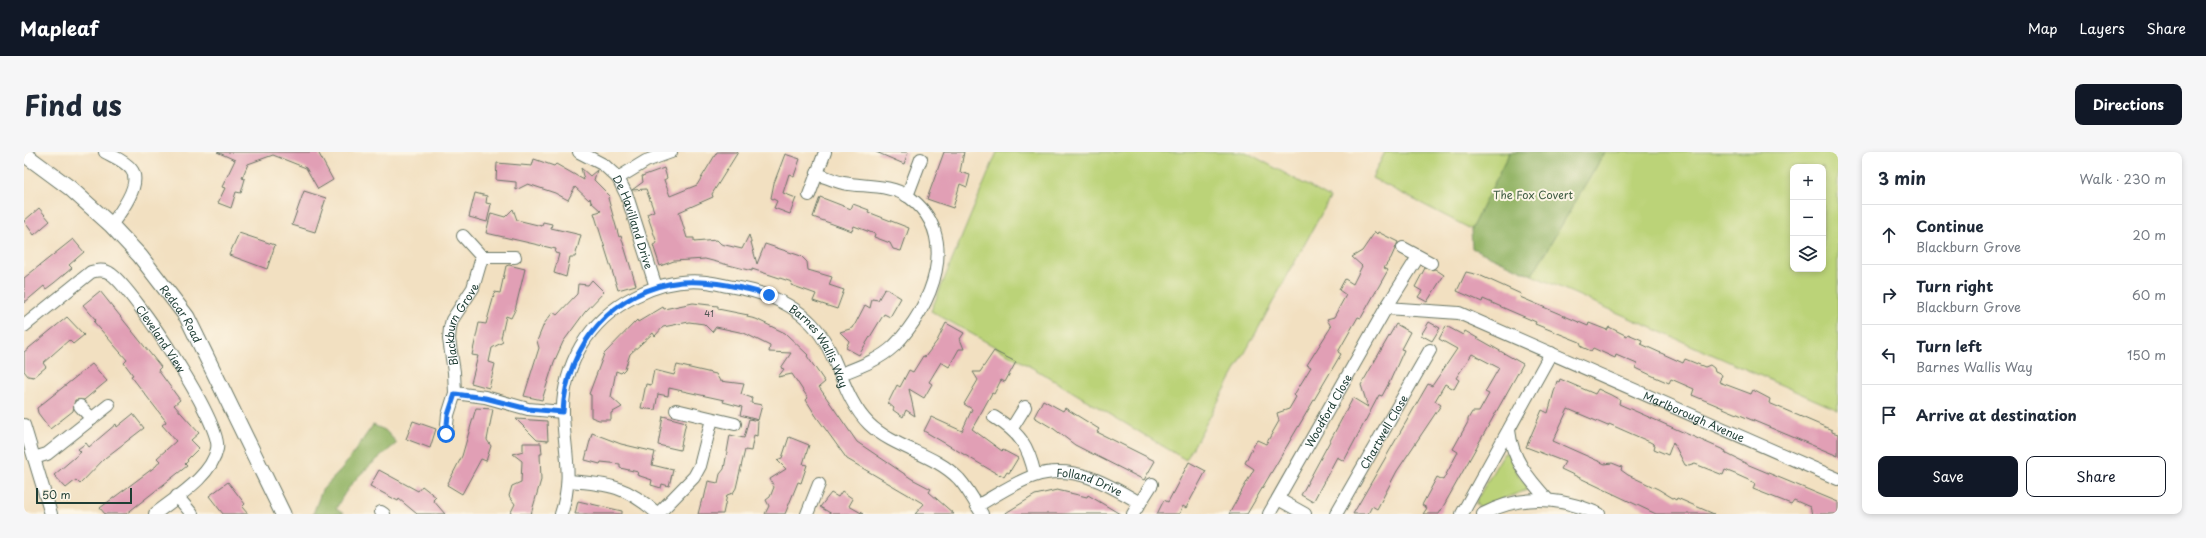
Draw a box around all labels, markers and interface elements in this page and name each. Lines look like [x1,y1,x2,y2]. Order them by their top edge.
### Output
text: Mapleaf [20,14,98,42]
text: Map [2028,18,2058,39]
text: Layers [2080,18,2125,39]
text: Share [2147,18,2186,39]
text: Find us [24,83,122,126]
button: Directions [2075,84,2182,125]
map controls [1790,164,1826,272]
button: + [1790,164,1826,200]
text: 3 min [1878,165,1926,191]
text: Walk · 230 m [2079,169,2166,188]
street label: De Havilland Drive [609,172,658,271]
park label: The Fox Covert [1493,186,1573,203]
button: − [1790,200,1826,236]
text: Continue [1916,214,1984,237]
icon: ahead [1878,224,1900,246]
text: 20 m [2132,225,2166,244]
button: layers [1790,236,1826,272]
text: Blackburn Grove [1916,237,2021,256]
text: Turn right [1916,274,1993,297]
street label: Redcar Road [156,281,207,345]
street label: Blackburn Grove [440,281,482,367]
icon: right [1878,284,1900,306]
text: 60 m [2132,285,2166,304]
route end [760,286,778,304]
text: Blackburn Grove [1916,297,2021,316]
street label: Barnes Wallis Way [786,300,853,390]
street label: Cleveland View [132,301,191,376]
house number: 41 [704,306,714,320]
text: Turn left [1916,334,1982,357]
icon: left [1878,344,1900,366]
text: 150 m [2127,345,2166,364]
text: Barnes Wallis Way [1916,357,2033,376]
street label: Woodford Close [1300,370,1356,451]
street label: Marlborough Avenue [1641,386,1748,446]
street label: Chartwell Close [1355,391,1411,472]
text: Arrive at destination [1916,403,2077,426]
icon: arrive [1878,404,1900,426]
route start [437,425,455,443]
button: Save [1878,456,2018,497]
button: Share [2026,456,2166,497]
street label: Folland Drive [1056,463,1126,500]
scale bar [36,486,132,505]
text: 50 m [42,486,71,503]

